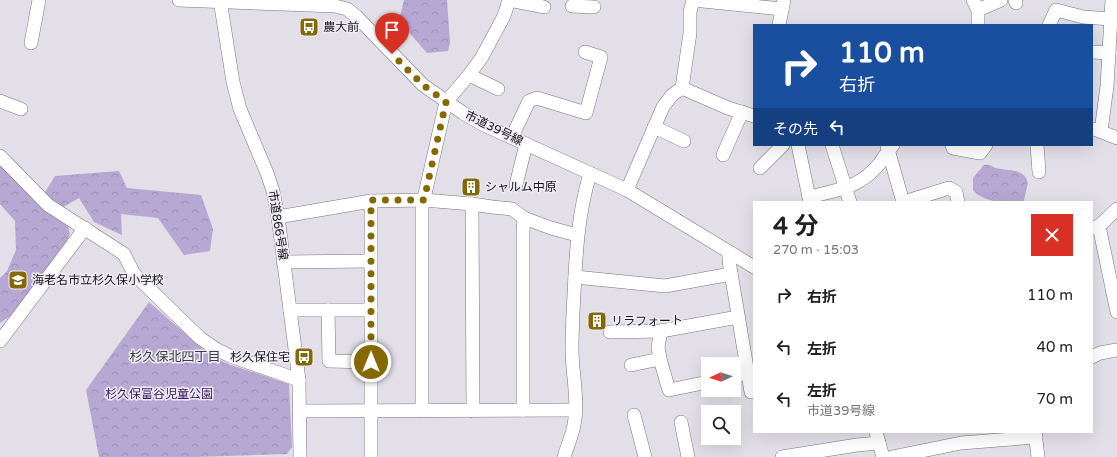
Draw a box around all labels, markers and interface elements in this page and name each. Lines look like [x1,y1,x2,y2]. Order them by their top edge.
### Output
pin [375,13,409,54]
bus stop icon: 農大前 [298,16,320,38]
icon: arrive [381,19,403,41]
place label: 農大前 [323,20,359,34]
text: 110 m [839,36,925,70]
icon: right [773,40,825,92]
text: 右折 [839,74,875,96]
street label: 市道39号線 [463,108,525,148]
icon: left [826,116,848,138]
text: その先 [773,120,818,138]
building icon: シャルム中原 [460,176,482,198]
place label: シャルム中原 [485,180,557,194]
street label: 市道866号線 [266,189,290,261]
text: 4 分 [773,212,818,241]
button: close [1031,214,1073,256]
text: 270 m · 15:03 [773,242,859,258]
school or university icon: 海老名市立杉久保小学校 [7,269,29,291]
place label: 海老名市立杉久保小学校 [32,273,164,287]
icon: right [773,284,795,306]
text: 110 m [1027,286,1073,304]
text: 右折 [807,288,837,306]
building icon: リラフォート [586,310,608,332]
place label: リラフォート [611,314,683,328]
icon: left [773,336,795,358]
text: 40 m [1036,338,1073,356]
text: 左折 [807,340,837,358]
position arrow [350,341,392,383]
bus stop icon: 杉久保住宅 [293,346,315,368]
district label: 杉久保北四丁目 [129,349,221,365]
place label: 杉久保住宅 [230,350,290,364]
north arrow [701,357,741,397]
map controls [701,357,741,445]
text: 左折 [807,382,837,400]
park label: 杉久保富谷児童公園 [105,387,213,401]
icon: left [773,388,795,410]
text: 70 m [1036,390,1073,408]
text: 市道39号線 [807,403,875,419]
button: search [701,405,741,445]

